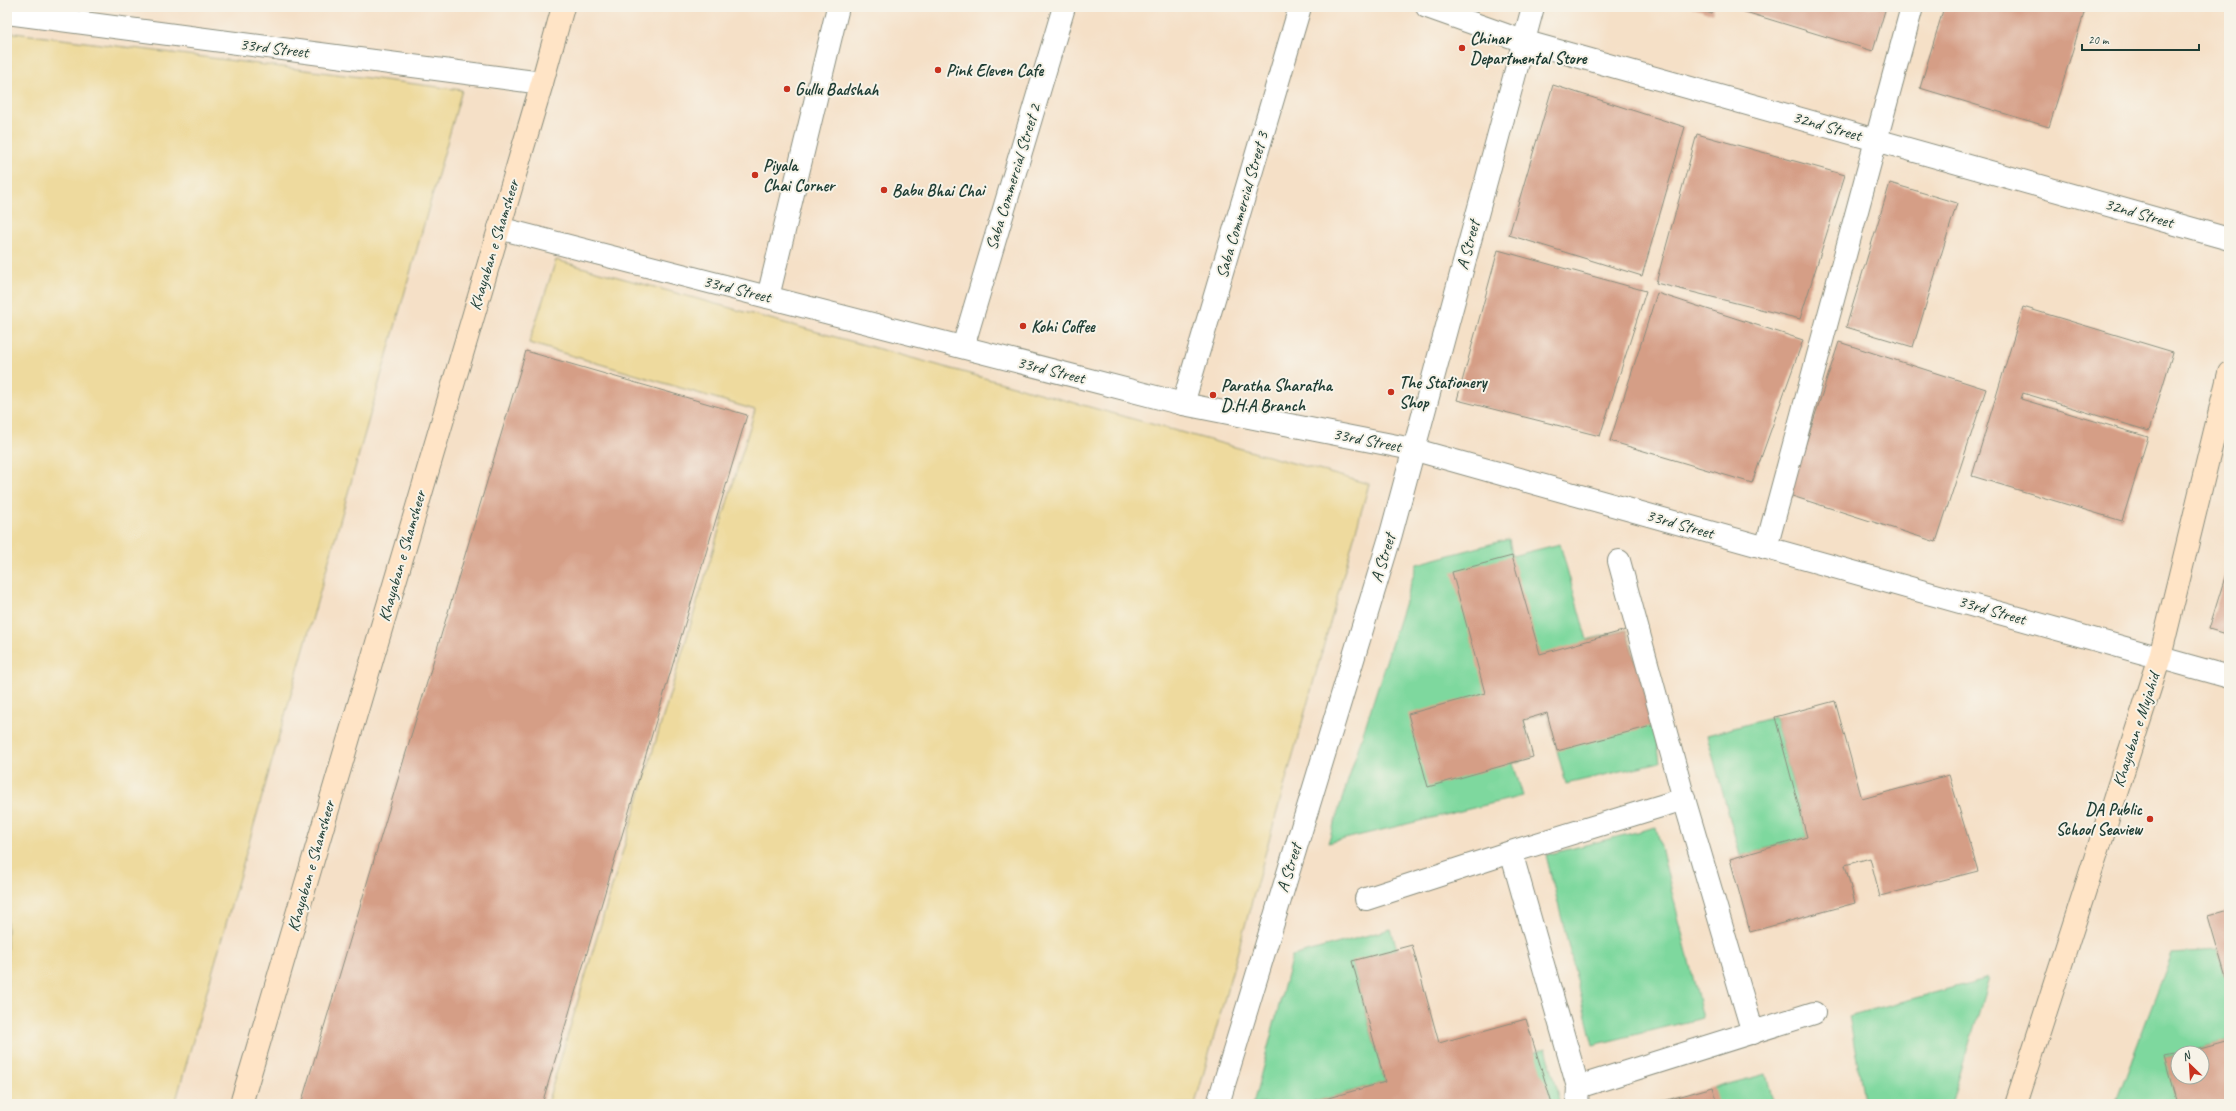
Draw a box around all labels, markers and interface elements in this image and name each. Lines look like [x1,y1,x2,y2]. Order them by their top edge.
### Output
scale bar [2082,26,2199,52]
place label: Chinar Departmental Store [1470,28,1588,69]
text: 20 m [2088,32,2110,48]
street label: 33rd Street [239,33,312,63]
marker: Chinar Departmental Store [1457,43,1467,53]
place label: Pink Eleven Cafe [946,60,1045,81]
marker: Pink Eleven Cafe [933,65,943,75]
place label: Gullu Badshah [795,79,880,100]
marker: Gullu Badshah [782,84,792,94]
street label: Saba Commercial Street 2 [981,100,1046,253]
street label: 32nd Street [1790,106,1866,146]
street label: Saba Commercial Street 3 [1211,128,1273,281]
place label: Piyala Chai Corner [763,155,836,196]
marker: Piyala Chai Corner [750,170,760,180]
street label: Khayaban e Shamsheer [464,175,524,313]
place label: Babu Bhai Chai [892,180,987,201]
marker: Babu Bhai Chai [879,185,889,195]
street label: 32nd Street [2102,193,2178,233]
street label: A Street [1451,216,1485,272]
street label: 33rd Street [701,270,775,308]
place label: Kohi Coffee [1031,316,1096,337]
marker: Kohi Coffee [1018,321,1028,331]
street label: 33rd Street [1015,351,1089,389]
place label: The Stationery Shop [1399,372,1489,413]
place label: Paratha Sharatha D.H.A Branch [1221,375,1334,416]
marker: The Stationery Shop [1386,387,1396,397]
marker: Paratha Sharatha D.H.A Branch [1208,390,1218,400]
street label: 33rd Street [1331,423,1405,457]
street label: Khayaban e Shamsheer [373,486,431,624]
street label: 33rd Street [1644,504,1718,544]
street label: A Street [1366,529,1401,585]
street label: 33rd Street [1956,590,2030,630]
street label: Khayaban e Mujahid [2108,668,2165,790]
street label: Khayaban e Shamsheer [282,796,340,934]
place label: DA Public School Seaview [2056,799,2144,840]
marker: DA Public School Seaview [2145,814,2155,824]
street label: A Street [1272,839,1307,895]
north arrow [2170,1045,2210,1085]
text: N [2180,1047,2194,1064]

